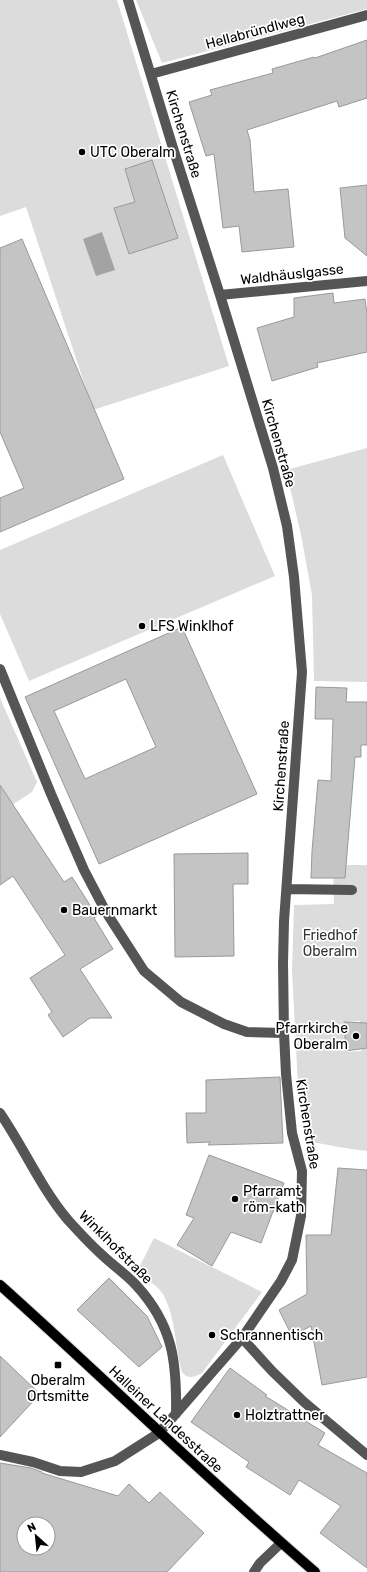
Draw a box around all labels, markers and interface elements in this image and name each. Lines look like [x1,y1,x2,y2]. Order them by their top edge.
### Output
street label: Hellabründlweg [204,10,307,53]
street label: Kirchenstraße [162,88,205,180]
place label: UTC Oberalm [90,144,175,161]
marker: UTC Oberalm [77,147,87,157]
street label: Waldhäuslgasse [240,261,345,288]
street label: Kirchenstraße [258,397,299,489]
place label: LFS Winklhof [150,618,234,635]
marker: LFS Winklhof [137,621,147,631]
street label: Kirchenstraße [270,720,293,812]
place label: Bauernmarkt [72,902,158,919]
marker: Bauernmarkt [59,905,69,915]
park label: Friedhof Oberalm [303,927,358,960]
place label: Pfarrkirche Oberalm [275,1020,348,1053]
marker: Pfarrkirche Oberalm [351,1031,361,1041]
street label: Kirchenstraße [292,1078,323,1171]
place label: Pfarramt röm-kath [243,1183,304,1216]
marker: Pfarramt röm-kath [230,1194,240,1204]
street label: Winklhofstraße [75,1207,156,1288]
place label: Schrannentisch [220,1327,323,1344]
marker: Schrannentisch [207,1330,217,1340]
marker: Oberalm Ortsmitte [53,1360,63,1370]
street label: Halleiner Landesstraße [105,1362,226,1477]
place label: Oberalm Ortsmitte [27,1372,89,1405]
place label: Holztrattner [245,1407,325,1424]
marker: Holztrattner [232,1410,242,1420]
north arrow [16,1516,56,1556]
text: N [25,1520,38,1535]

